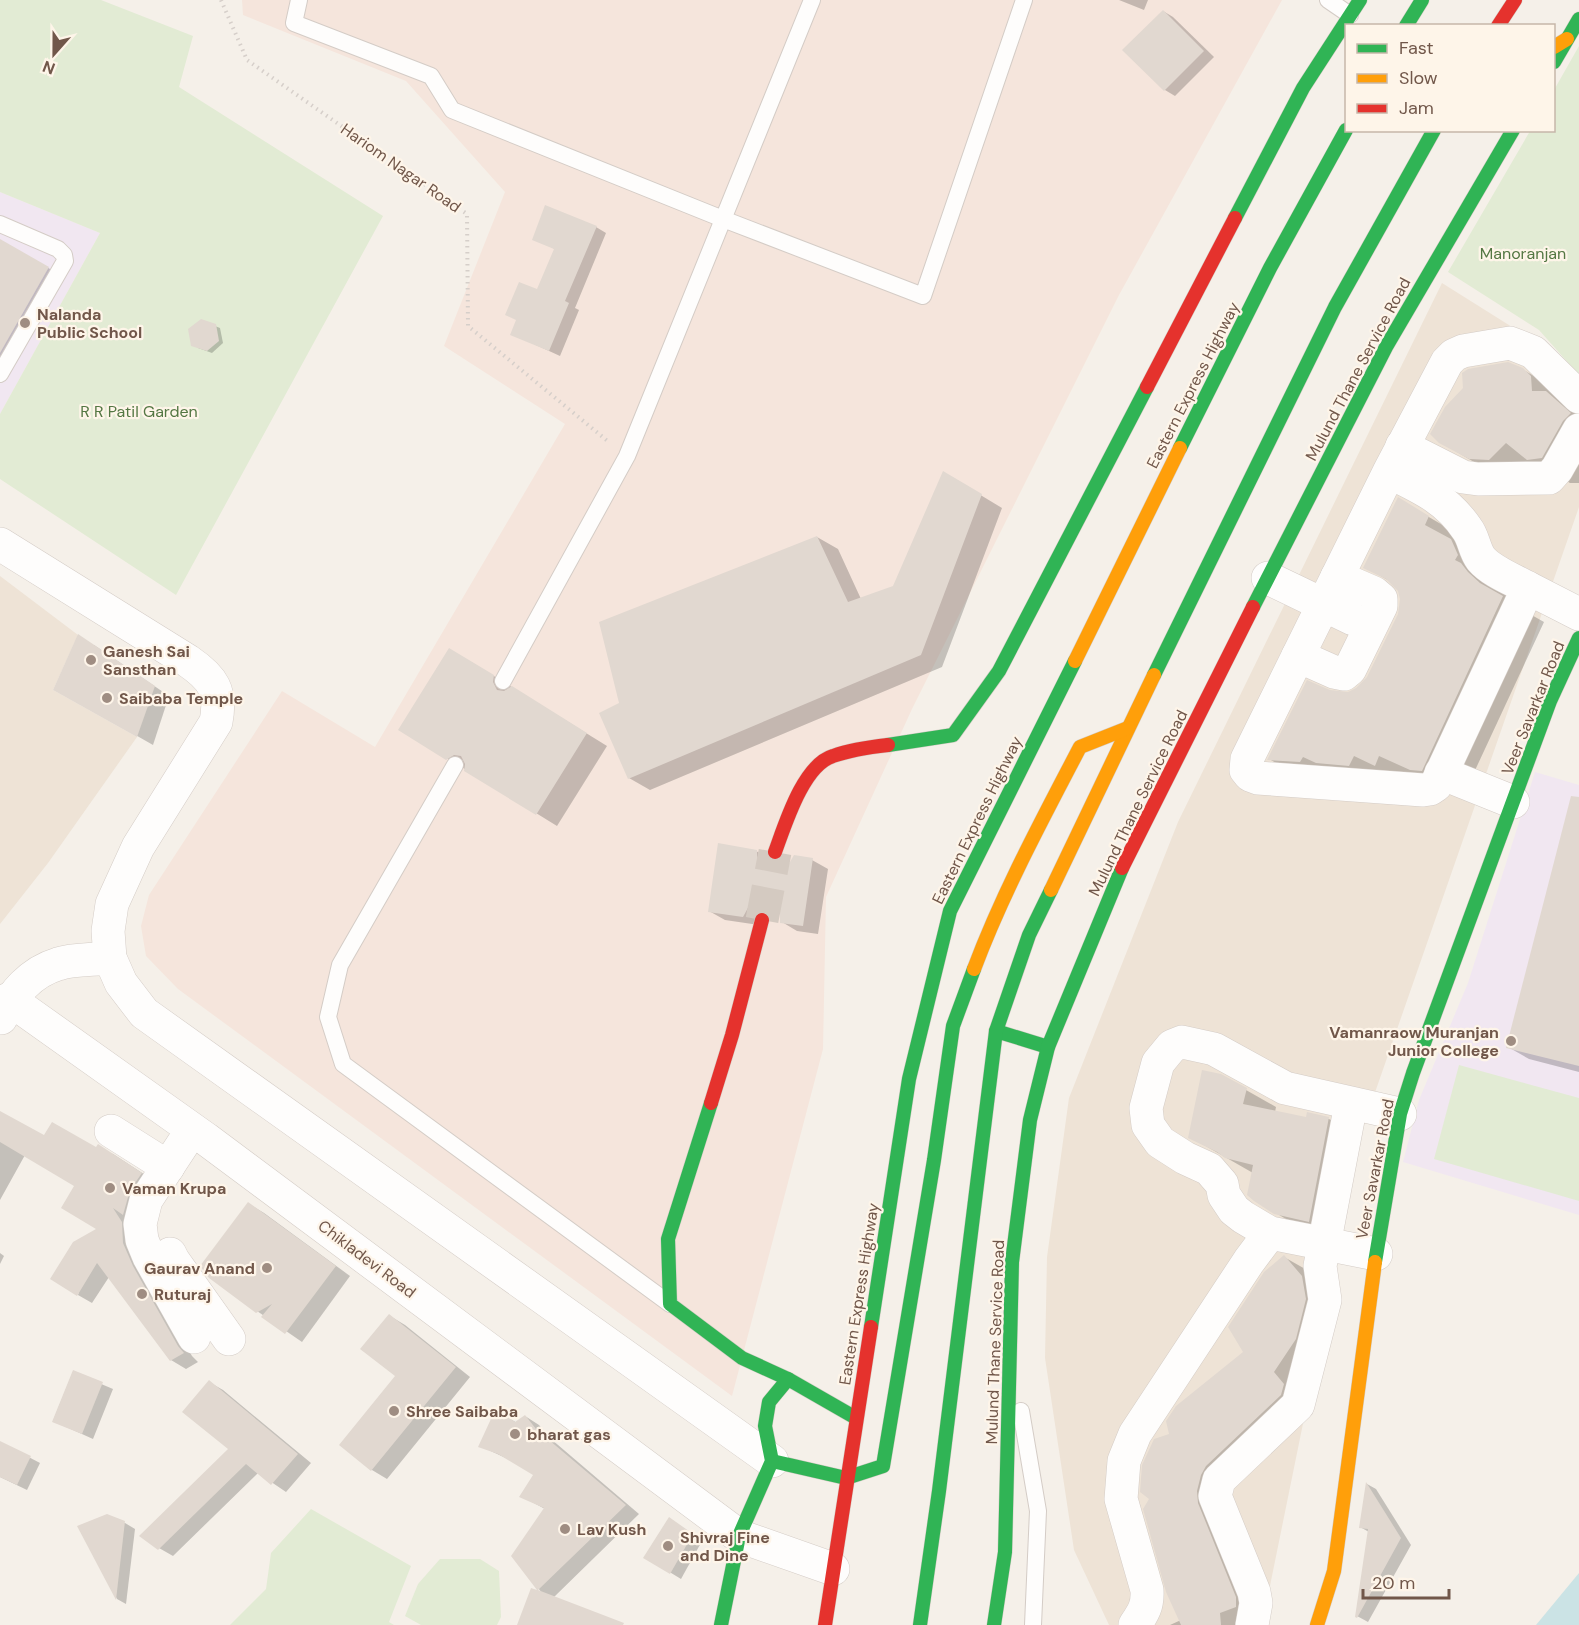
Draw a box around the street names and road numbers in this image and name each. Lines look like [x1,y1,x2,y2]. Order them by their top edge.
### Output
street label: Hariom Nagar Road [337,119,465,217]
street label: Mulund Thane Service Road [1301,274,1415,464]
street label: Eastern Express Highway [1142,298,1244,472]
street label: Veer Savarkar Road [1497,638,1569,778]
street label: Mulund Thane Service Road [1084,706,1192,900]
street label: Eastern Express Highway [927,733,1027,907]
street label: Veer Savarkar Road [1351,1097,1399,1241]
street label: Eastern Express Highway [834,1201,884,1387]
street label: Chikladevi Road [314,1215,420,1303]
street label: Mulund Thane Service Road [981,1239,1009,1445]

